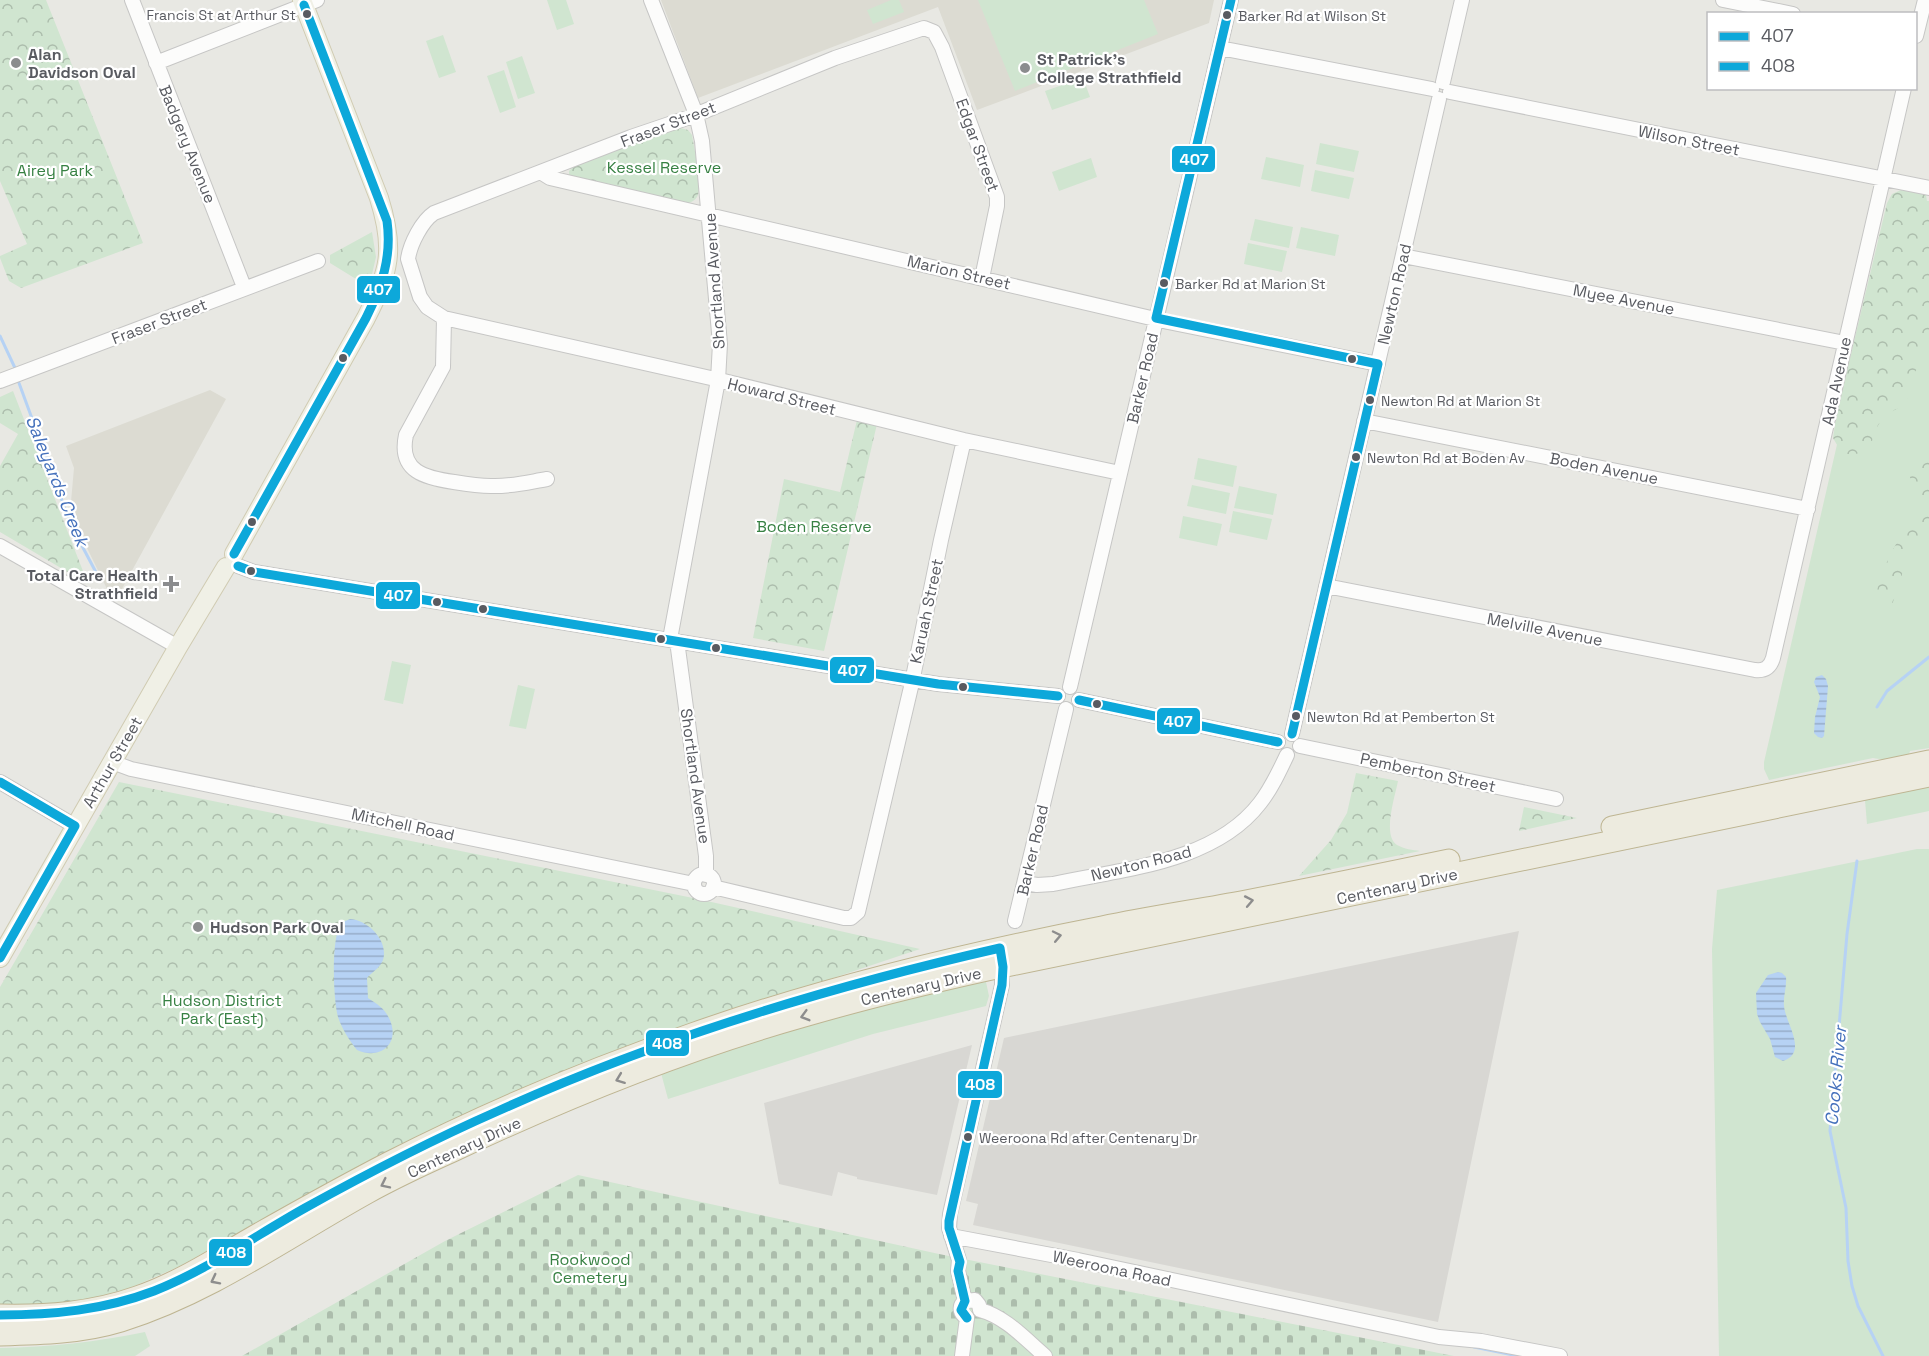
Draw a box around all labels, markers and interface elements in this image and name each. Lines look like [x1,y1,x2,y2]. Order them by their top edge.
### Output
place label: Francis St at Arthur St [146,6,296,24]
place label: Barker Rd at Wilson St [1238,7,1386,25]
marker: Francis St at Arthur St [301,8,313,20]
marker: Barker Rd at Wilson St [1221,9,1233,21]
legend [1707,12,1917,90]
text: 407 [1761,24,1794,47]
place label: Alan Davidson Oval [28,44,136,83]
place label: St Patrick's College Strathfield [1037,49,1182,88]
text: 408 [1761,54,1795,77]
marker: Alan Davidson Oval [9,56,23,70]
marker: St Patrick's College Strathfield [1018,61,1032,75]
street label: Badgery Avenue [154,82,221,206]
street label: Edgar Street [951,96,1004,195]
street label: Fraser Street [618,97,719,152]
street label: Wilson Street [1636,120,1741,161]
line badge: 407 [1171,145,1216,173]
text: 407 [1179,149,1209,170]
park label: Kessel Reserve [607,157,721,178]
park label: Airey Park [17,160,94,181]
street label: Shortland Avenue [699,212,730,350]
street label: Newton Road [1373,242,1416,347]
street label: Marion Street [905,250,1013,295]
line badge: 407 [356,275,401,304]
place label: Barker Rd at Marion St [1175,275,1326,293]
marker: Barker Rd at Marion St [1158,277,1170,289]
text: 407 [363,279,393,300]
street label: Myee Avenue [1571,279,1676,320]
street label: Fraser Street [109,294,210,349]
street label: Barker Road [1122,330,1163,426]
street label: Ada Avenue [1817,335,1856,427]
unlabelled marker [337,352,349,364]
unlabelled marker [1346,353,1358,365]
street label: Howard Street [725,373,838,420]
place label: Newton Rd at Marion St [1381,392,1540,410]
marker: Newton Rd at Marion St [1364,394,1376,406]
water label: Saleyards Creek [21,412,95,552]
street label: Boden Avenue [1548,448,1660,489]
place label: Newton Rd at Boden Av [1367,449,1526,467]
marker: Newton Rd at Boden Av [1350,451,1362,463]
unlabelled marker [246,516,258,528]
park label: Boden Reserve [756,516,872,537]
street label: Karuah Street [905,557,948,666]
place label: Total Care Health Strathfield [26,565,158,604]
unlabelled marker [245,565,257,577]
marker: Total Care Health Strathfield [162,575,180,593]
line badge: 407 [375,581,421,610]
text: 407 [383,585,413,606]
unlabelled marker [431,596,443,608]
unlabelled marker [477,603,489,615]
street label: Melville Avenue [1485,608,1605,651]
unlabelled marker [655,633,667,645]
unlabelled marker [710,642,722,654]
line badge: 407 [829,656,875,684]
text: 407 [837,660,867,681]
unlabelled marker [957,681,969,693]
unlabelled marker [1091,698,1103,710]
street label: Shortland Avenue [676,707,715,845]
line badge: 407 [1156,707,1201,735]
place label: Newton Rd at Pemberton St [1307,708,1495,726]
marker: Newton Rd at Pemberton St [1290,710,1302,722]
text: 407 [1163,711,1193,732]
street label: Arthur Street [78,713,147,812]
street label: Pemberton Street [1358,748,1498,797]
street label: Barker Road [1012,802,1053,898]
street label: Mitchell Road [349,803,456,846]
street label: Newton Road [1089,841,1194,886]
street label: Centenary Drive [1335,863,1460,910]
one-way arrow [1244,895,1254,908]
place label: Hudson Park Oval [210,917,344,938]
marker: Hudson Park Oval [191,920,205,934]
one-way arrow [1052,930,1062,943]
street label: Centenary Drive [859,962,983,1011]
park label: Hudson District Park (East) [162,990,282,1029]
one-way arrow [800,1009,811,1021]
water label: Cooks River [1820,1023,1852,1127]
line badge: 408 [645,1029,690,1057]
text: 408 [652,1033,682,1054]
line badge: 408 [957,1070,1003,1099]
one-way arrow [616,1072,627,1084]
text: 408 [965,1074,995,1095]
street label: Centenary Drive [404,1112,524,1183]
place label: Weeroona Rd after Centenary Dr [979,1129,1197,1147]
marker: Weeroona Rd after Centenary Dr [962,1131,974,1143]
one-way arrow [381,1177,391,1188]
line badge: 408 [208,1238,253,1267]
text: 408 [216,1242,246,1263]
street label: Weeroona Road [1051,1246,1173,1291]
park label: Rookwood Cemetery [549,1249,631,1288]
one-way arrow [210,1272,221,1284]

